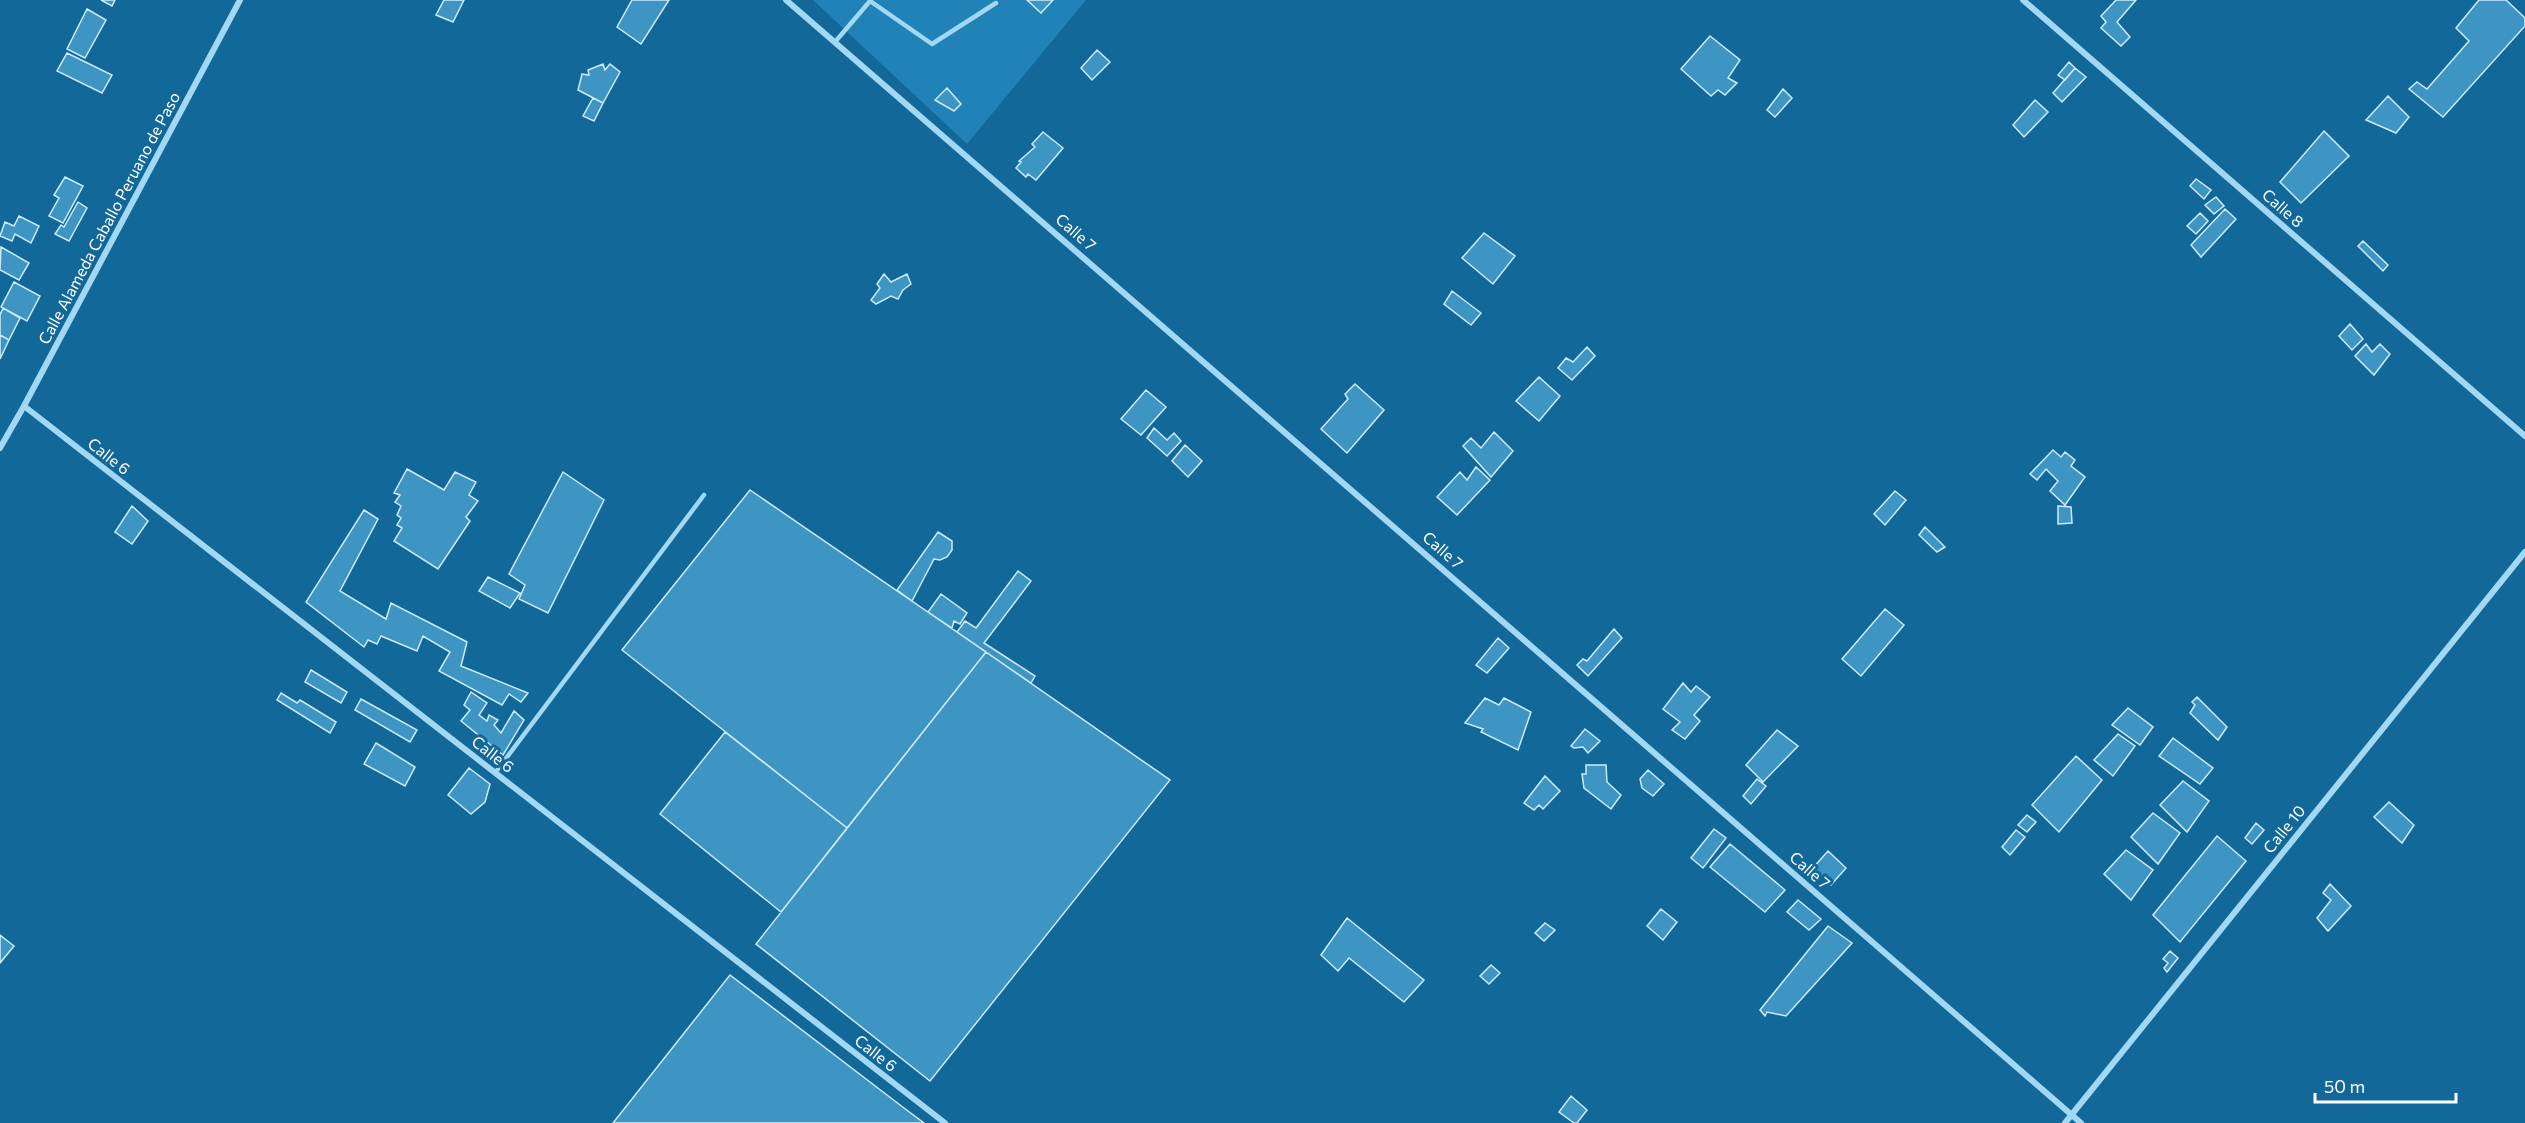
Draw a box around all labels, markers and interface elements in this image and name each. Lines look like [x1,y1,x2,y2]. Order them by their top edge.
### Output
street label: Calle Alameda Caballo Peruano de Paso [34,88,183,347]
street label: Calle 8 [2259,184,2308,231]
street label: Calle 7 [1052,209,1100,254]
street label: Calle 6 [84,433,134,478]
street label: Calle 7 [1419,527,1467,572]
street label: Calle 6 [468,731,518,776]
street label: Calle 10 [2259,801,2309,857]
street label: Calle 7 [1786,847,1834,892]
street label: Calle 6 [851,1030,901,1075]
scale bar [2315,1066,2456,1104]
text: 50 m [2324,1075,2365,1097]

